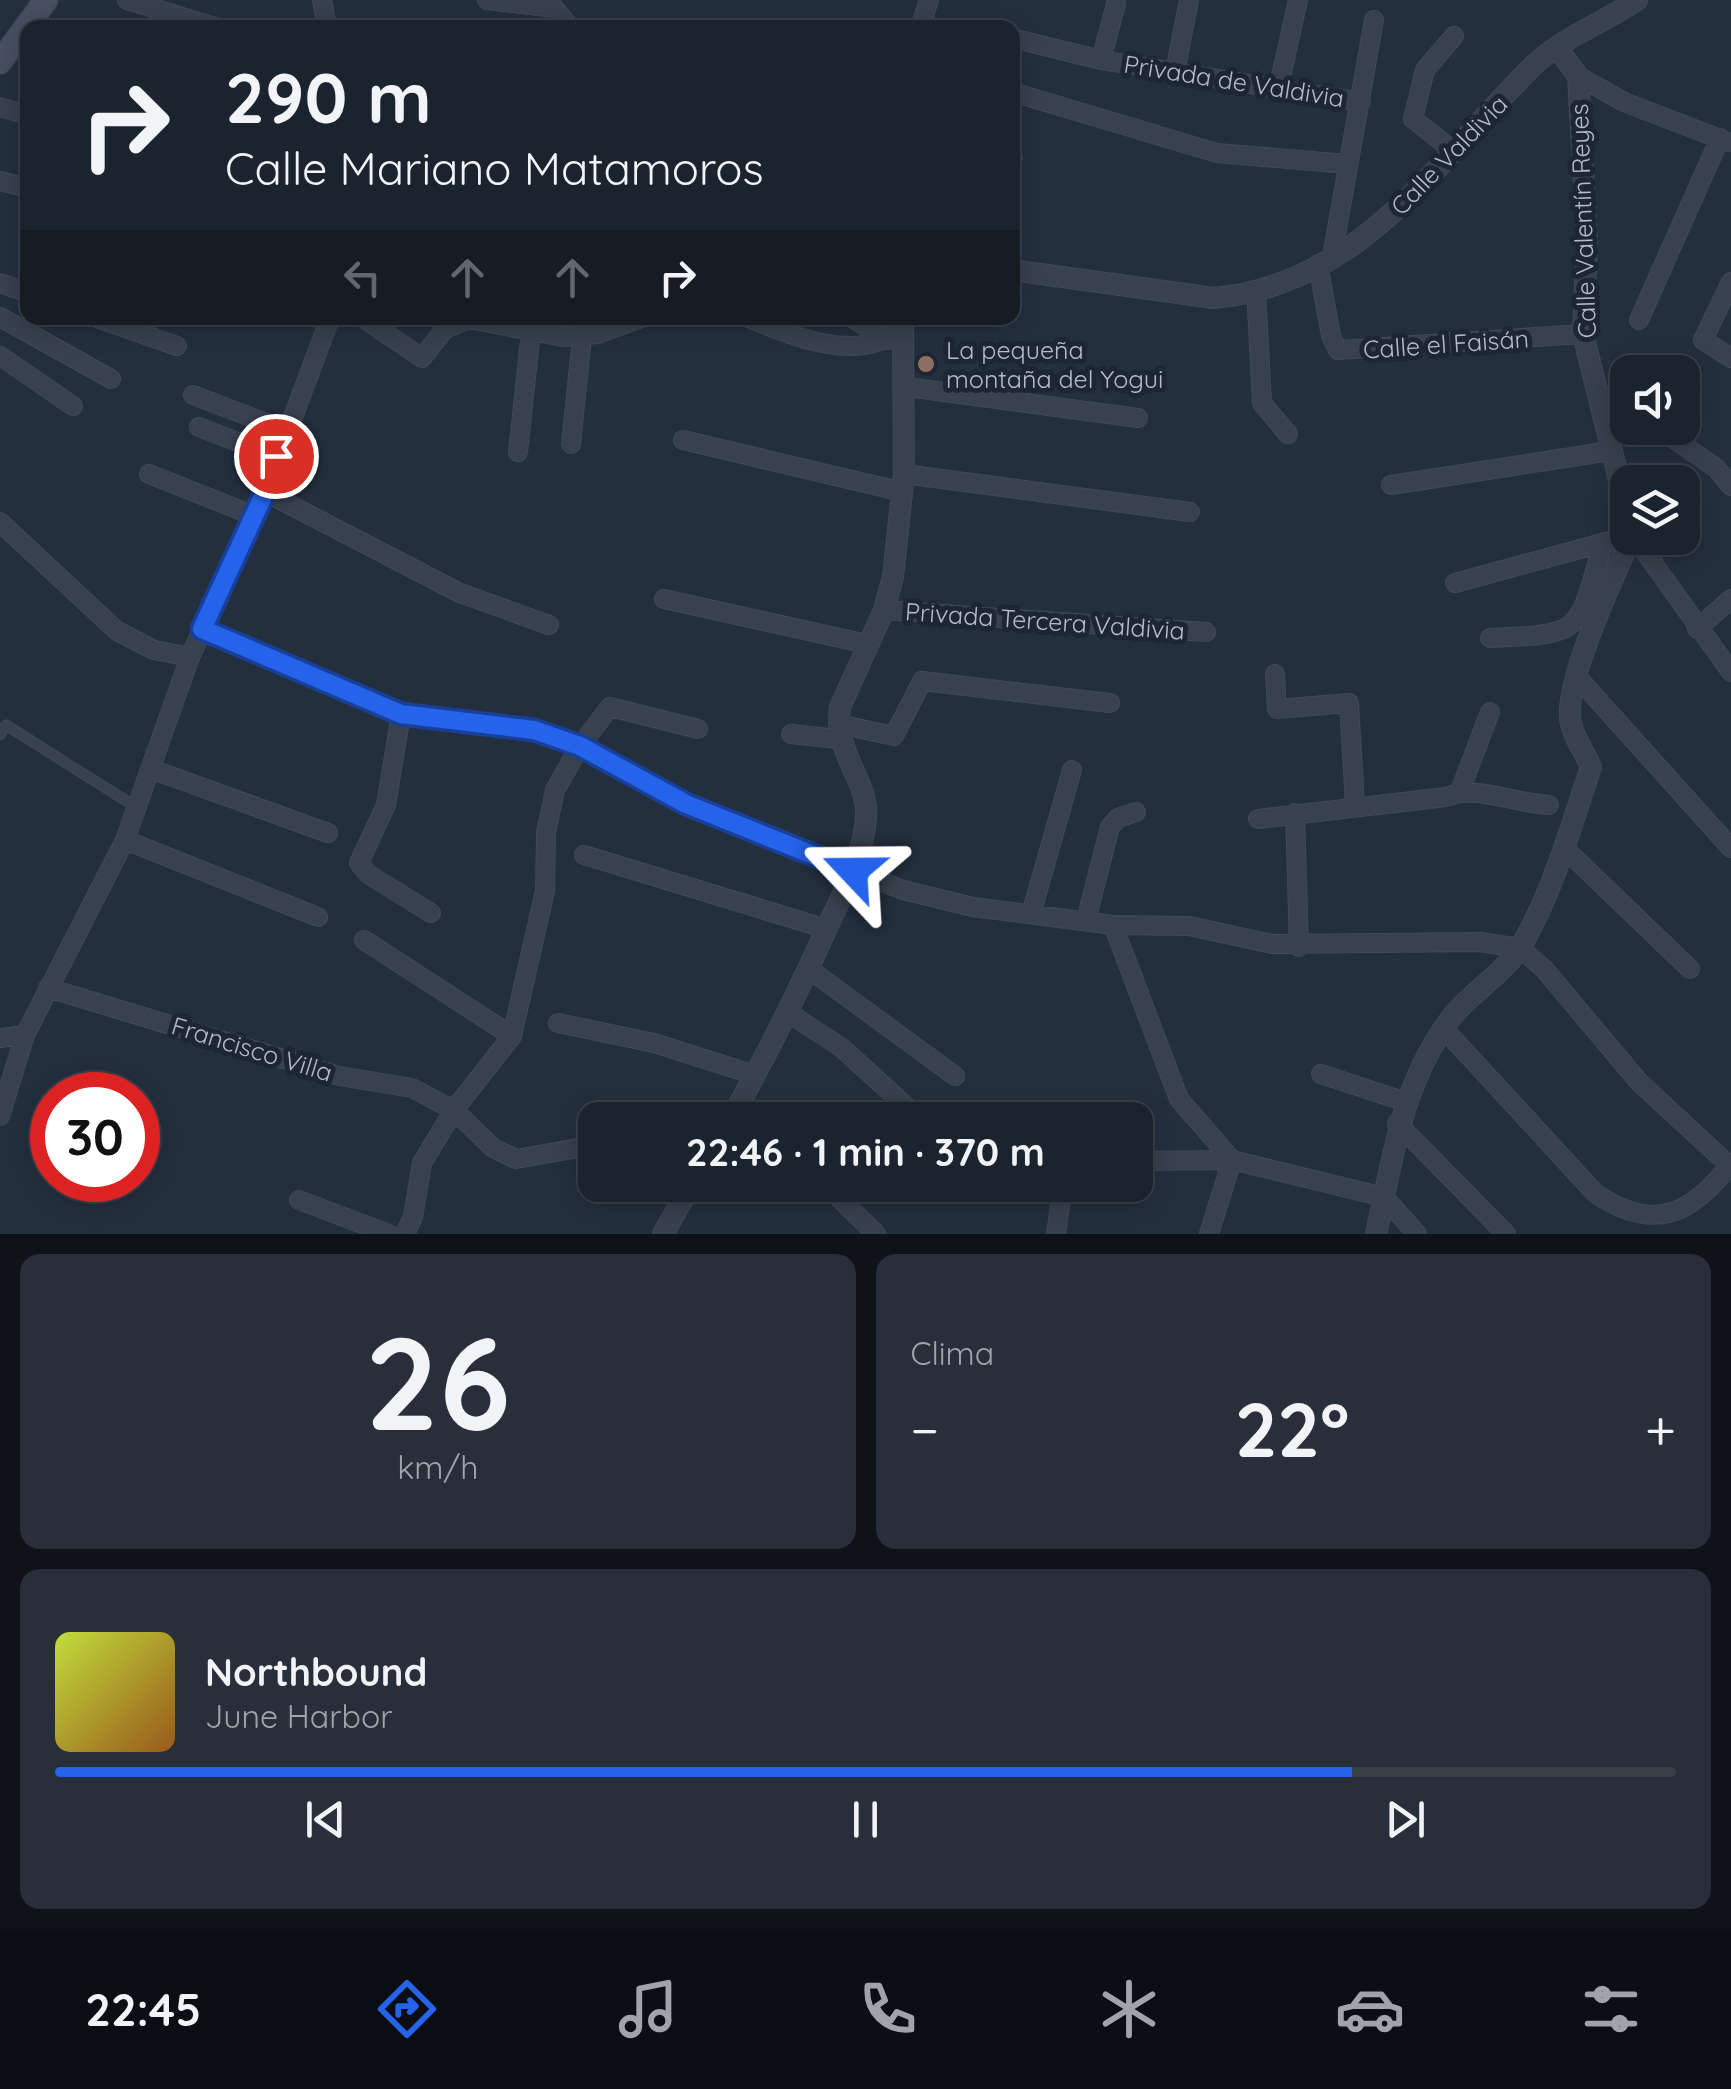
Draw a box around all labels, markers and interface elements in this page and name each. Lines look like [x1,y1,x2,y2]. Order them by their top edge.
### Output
street label: Privada de Valdivia [1122,48,1346,113]
text: 290 m [225,53,432,141]
icon: right [60,60,190,190]
street label: Calle Valdivia [1384,88,1514,221]
street label: Calle Valentín Reyes [1563,103,1602,339]
text: Calle Mariano Matamoros [225,140,764,196]
icon: left [335,250,390,305]
icon: ahead [440,250,495,305]
icon: ahead [545,250,600,305]
icon: right [650,250,705,305]
street label: Calle el Faisán [1362,322,1530,365]
place label: La pequeña montaña del Yogui [946,334,1163,394]
marker: La pequeña montaña del Yogui [915,353,937,375]
map controls [1610,355,1700,555]
button: sound [1610,355,1700,445]
pin [234,414,319,499]
icon: arrive [249,429,304,484]
button: layers [1610,465,1700,555]
street label: Privada Tercera Valdivia [904,595,1186,646]
position arrow [801,819,905,923]
street label: Francisco Villa [168,1009,336,1088]
speed limit sign: 30 [30,1072,160,1202]
text: 22:46 · 1 min · 370 m [686,1128,1045,1176]
text: 26 [365,1300,511,1463]
text: Clima [911,1333,994,1373]
text: 22° [1235,1382,1349,1476]
text: − [911,1395,939,1464]
text: + [1645,1395,1676,1464]
text: km/h [397,1447,478,1487]
text: Northbound [205,1648,427,1696]
text: June Harbor [205,1696,393,1736]
icon: previous [298,1792,353,1847]
icon: pause [838,1792,893,1847]
icon: next [1378,1792,1433,1847]
icon: directions [372,1974,442,2044]
icon: music [613,1974,683,2044]
icon: phone [853,1974,923,2044]
icon: climate [1094,1974,1164,2044]
icon: car [1335,1974,1405,2044]
icon: filters [1576,1974,1646,2044]
text: 22:45 [85,1981,201,2037]

